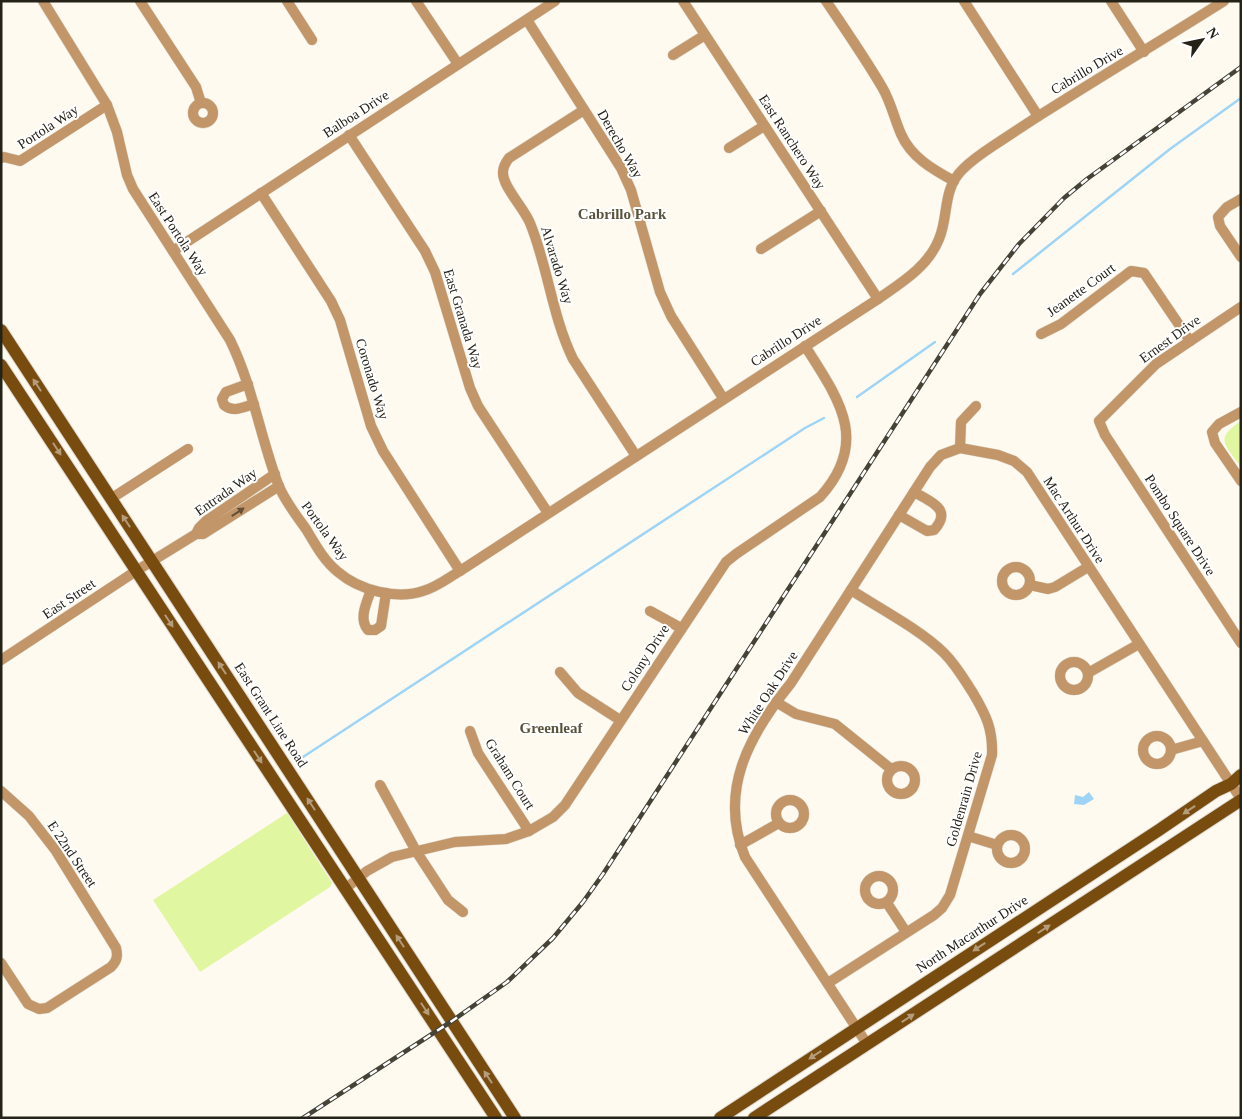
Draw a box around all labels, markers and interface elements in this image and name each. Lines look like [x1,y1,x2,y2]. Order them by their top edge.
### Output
north arrow [1177,15,1227,65]
text: N [1203,25,1222,42]
street label: Cabrillo Drive [1048,43,1126,97]
street label: Balboa Drive [320,87,392,141]
street label: East Ranchero Way [756,92,828,192]
street label: Portola Way [15,102,81,152]
street label: Derecho Way [595,107,645,181]
street label: East Portola Way [145,189,211,279]
district label: Cabrillo Park [578,206,667,222]
street label: Alvarado Way [538,224,576,306]
street label: Jeanette Court [1044,260,1118,320]
street label: East Granada Way [441,267,485,371]
street label: Ernest Drive [1137,312,1203,366]
street label: Cabrillo Drive [748,313,824,369]
street label: Coronado Way [353,337,391,421]
one-way arrow [32,378,42,391]
one-way arrow [52,443,61,456]
street label: Entrada Way [192,465,260,519]
street label: Pombo Square Drive [1142,472,1218,578]
street label: Mac Arthur Drive [1040,474,1108,566]
street label: Portola Way [299,499,351,563]
one-way arrow [231,507,245,517]
one-way arrow [121,514,131,527]
street label: East Street [40,576,98,622]
one-way arrow [164,614,174,628]
street label: Colony Drive [618,622,672,694]
street label: White Oak Drive [735,648,801,738]
street label: East Grant Line Road [232,660,310,770]
one-way arrow [218,661,227,675]
district label: Greenleaf [519,720,584,736]
street label: Graham Court [482,736,538,812]
one-way arrow [253,750,263,763]
street label: Goldenrain Drive [943,750,985,848]
one-way arrow [306,798,316,811]
one-way arrow [1183,805,1196,815]
street label: E 22nd Street [44,818,100,890]
street label: North Macarthur Drive [913,892,1031,976]
one-way arrow [1037,924,1050,934]
one-way arrow [395,934,404,947]
one-way arrow [972,943,986,952]
one-way arrow [420,1002,430,1016]
one-way arrow [901,1013,914,1022]
one-way arrow [809,1050,822,1060]
one-way arrow [483,1070,493,1084]

